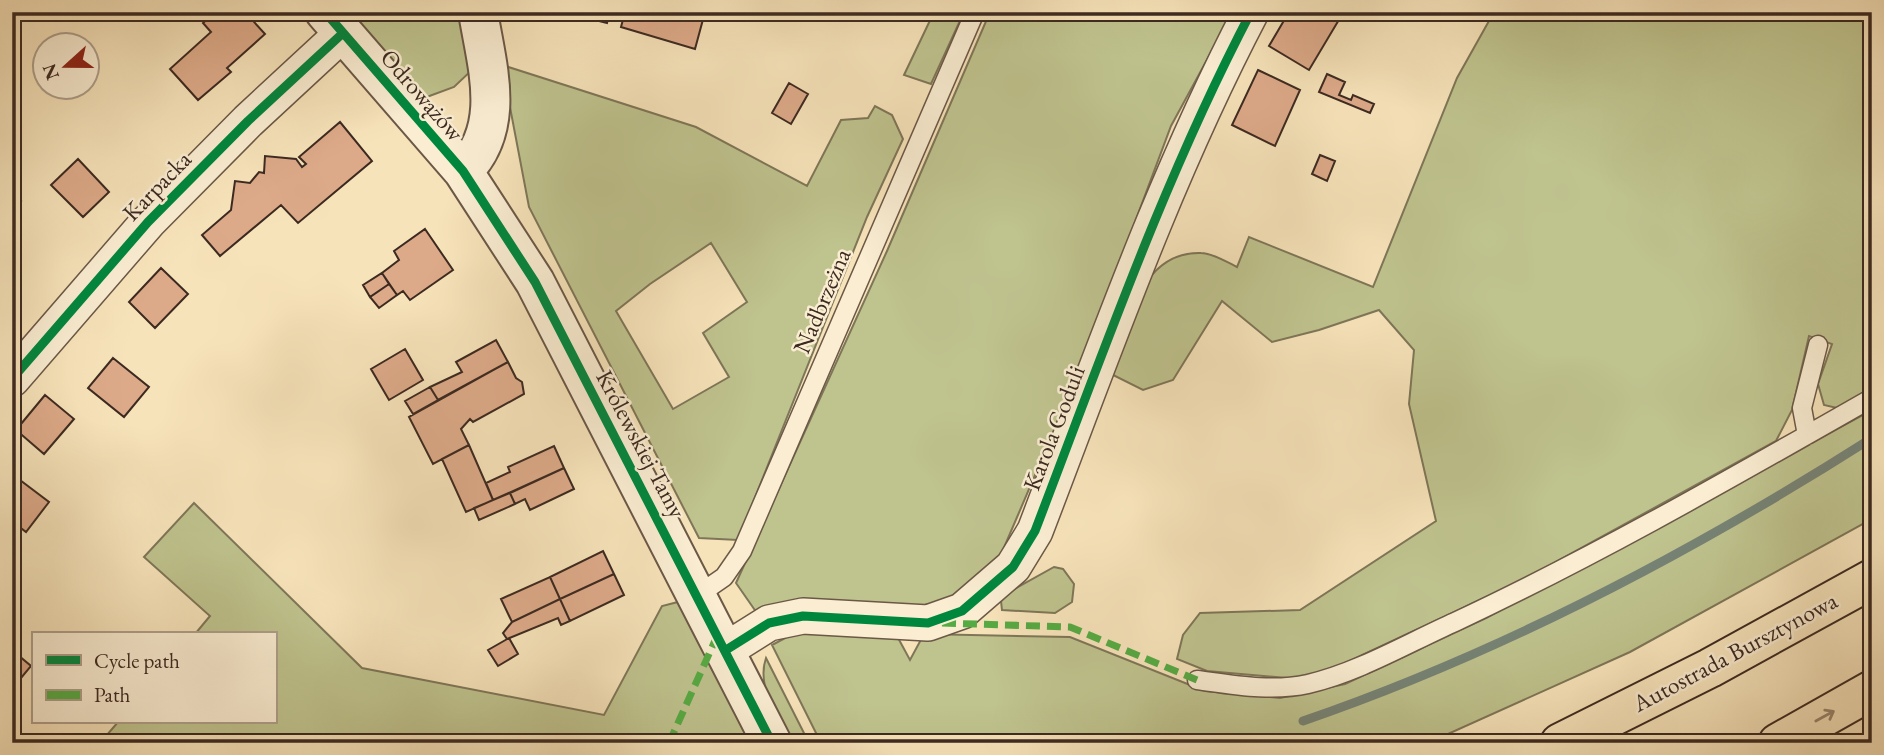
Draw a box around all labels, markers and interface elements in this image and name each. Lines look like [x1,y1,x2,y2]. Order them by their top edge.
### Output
north arrow [32,32,102,102]
street label: Odrowążów [374,42,471,148]
text: N [36,60,65,84]
street label: Karpacka [116,144,198,227]
street label: Nadbrzeżna [786,243,858,358]
street label: Karola Goduli [1016,361,1092,495]
street label: Królewskiej Tamy [589,364,694,524]
street label: Autostrada Bursztynowa [1626,584,1843,719]
legend [32,632,276,724]
text: Cycle path [94,647,180,674]
text: Path [94,681,131,708]
one-way arrow [1814,709,1835,722]

